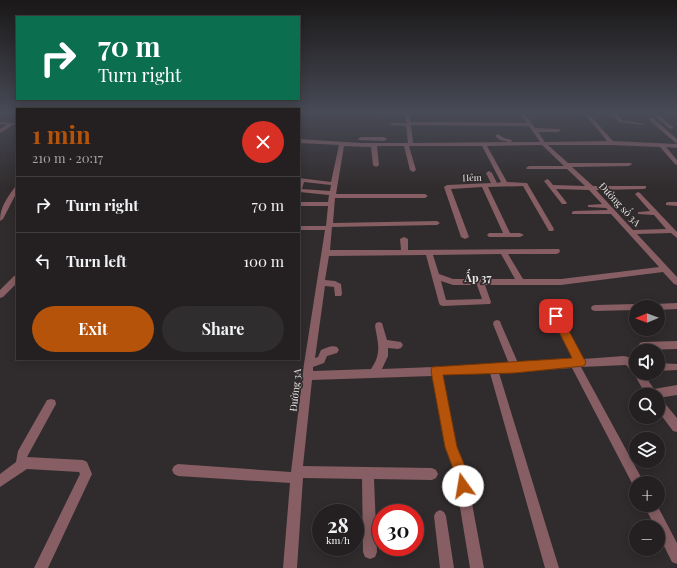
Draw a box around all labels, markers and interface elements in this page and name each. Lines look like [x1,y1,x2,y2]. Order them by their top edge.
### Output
text: 70 m [98,27,161,64]
icon: right [32,32,84,84]
text: Turn right [98,63,181,87]
text: 1 min [32,118,91,150]
button: close [242,121,284,163]
text: 210 m · 20:17 [32,149,103,166]
street label: Hẻm [462,171,482,183]
street label: Đường số 3A [596,179,644,230]
icon: right [32,194,54,216]
text: Turn right [66,195,139,215]
text: 70 m [252,195,284,215]
icon: left [32,250,54,272]
text: Turn left [66,251,127,271]
text: 100 m [243,251,284,271]
district label: Ấp 37 [464,268,491,285]
pin [539,299,573,333]
north arrow [629,300,665,336]
map controls [629,300,665,556]
icon: arrive [545,305,567,327]
button: Exit [32,306,154,352]
button: Share [162,306,284,352]
button: sound [629,344,665,380]
street label: Đường 3A [286,367,304,412]
button: search [629,388,665,424]
button: layers [629,432,665,468]
position arrow [442,465,484,507]
button: + [629,476,665,512]
speed limit sign: 30 [372,504,424,556]
text: 28 [327,511,349,538]
button: − [629,520,665,556]
text: km/h [326,533,350,547]

